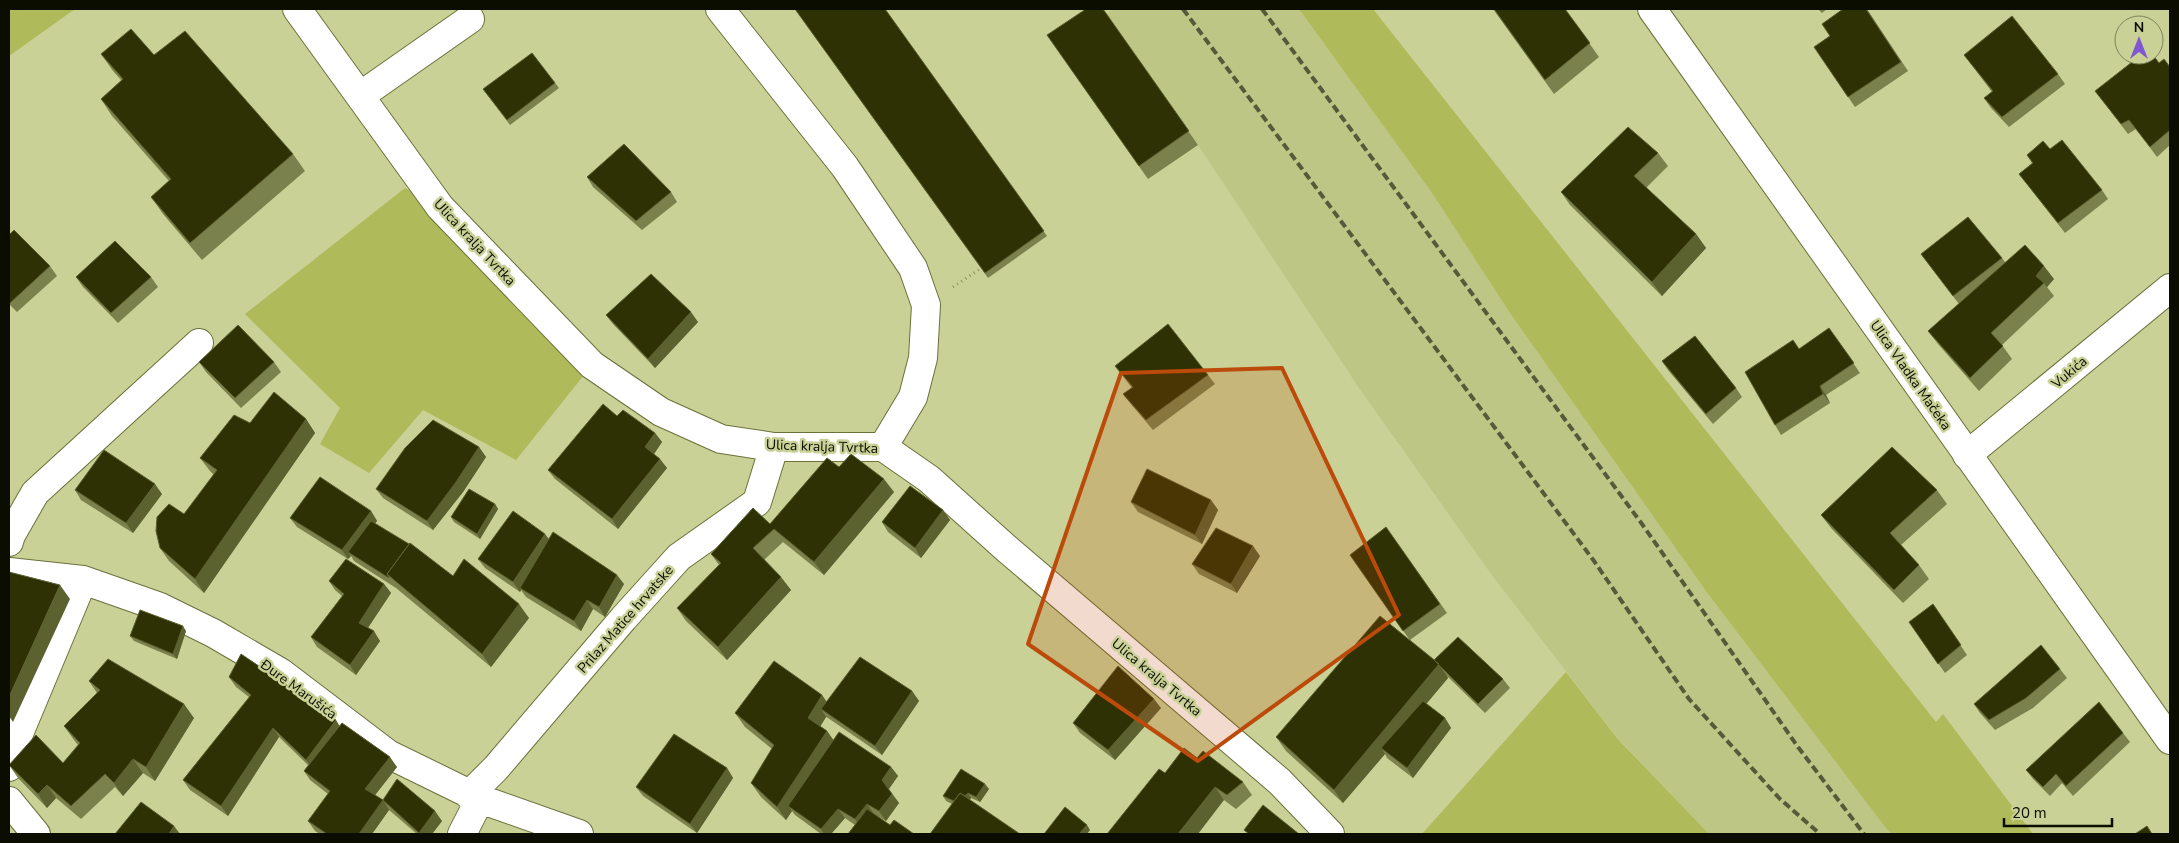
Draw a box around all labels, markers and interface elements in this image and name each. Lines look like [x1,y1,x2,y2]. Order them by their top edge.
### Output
north arrow [2114,15,2164,65]
text: N [2134,18,2144,37]
street label: Ulica kralja Tvrtka [429,195,520,290]
street label: Ulica Vladka Mačeka [1866,317,1956,434]
street label: Vukića [2047,352,2091,393]
street label: Ulica kralja Tvrtka [766,435,878,458]
street label: Prilaz Matice hrvatske [573,561,678,677]
street label: Ulica kralja Tvrtka [1108,634,1206,721]
street label: Đure Marušića [256,655,341,724]
scale bar [2004,796,2112,828]
text: 20 m [2012,803,2047,823]

